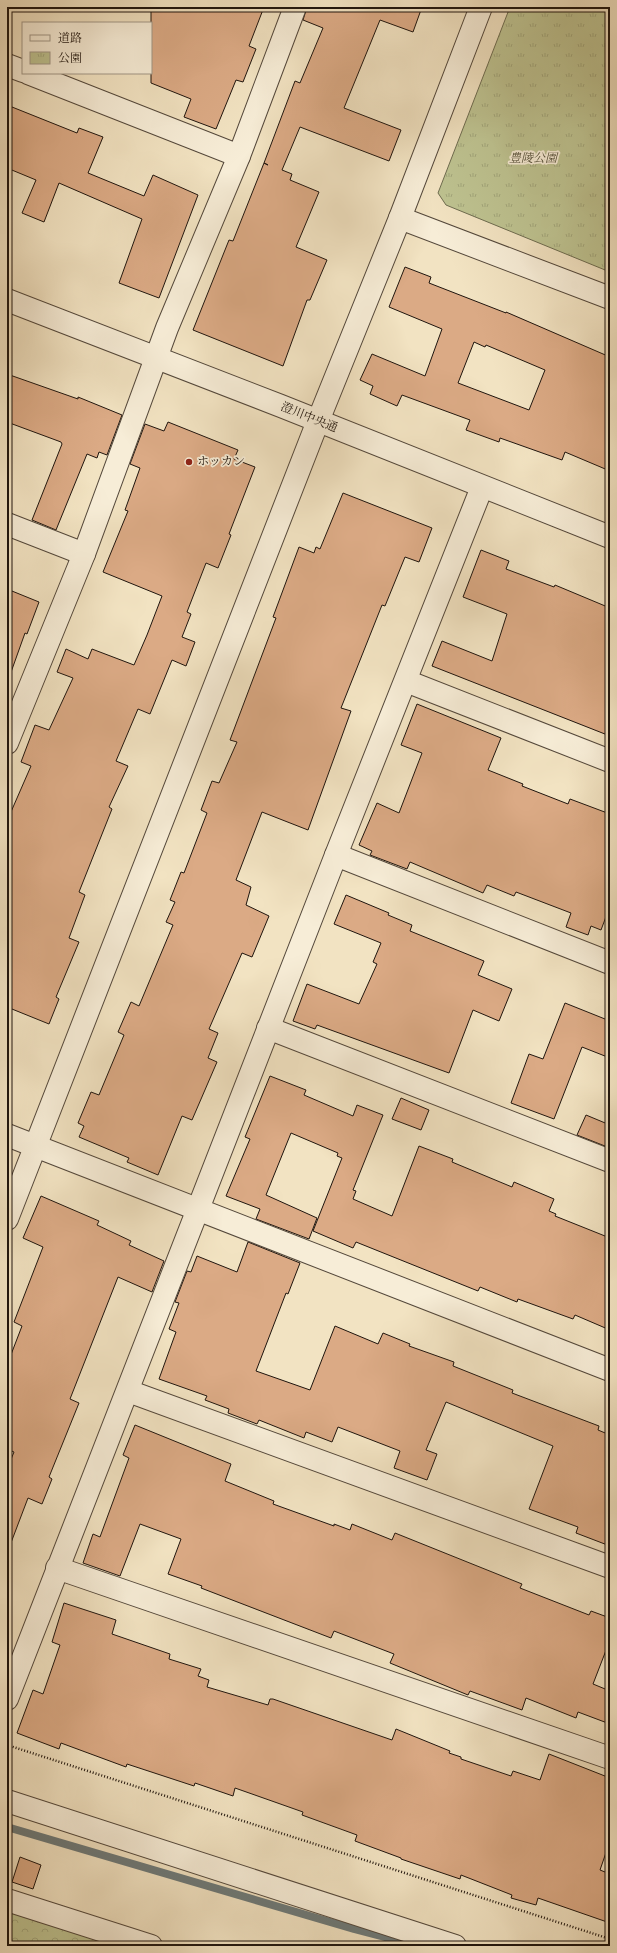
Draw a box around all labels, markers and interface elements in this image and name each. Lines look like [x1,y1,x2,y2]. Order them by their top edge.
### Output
legend [22,22,152,74]
text: 道路 [58,30,82,48]
text: 公園 [58,50,82,68]
park label: 豊陵公園 [509,150,559,168]
street label: 澄川中央通 [278,398,340,438]
place label: ホッカン [197,453,245,471]
marker: ホッカン [184,457,194,467]

